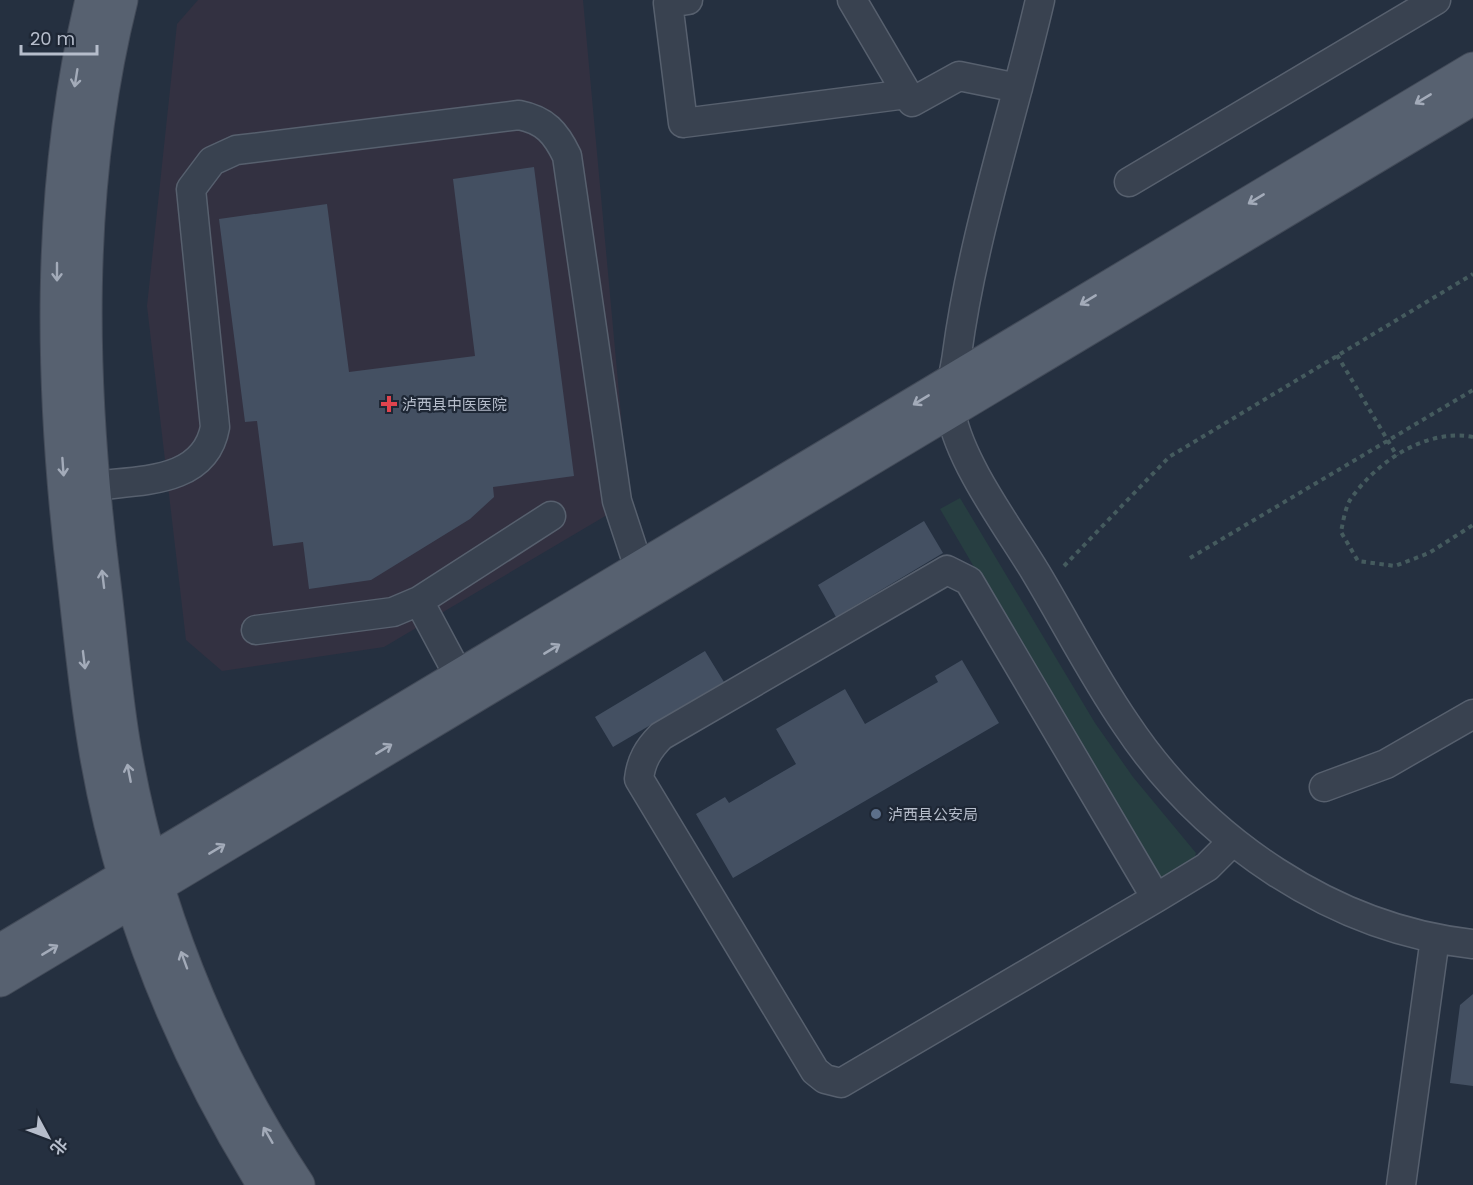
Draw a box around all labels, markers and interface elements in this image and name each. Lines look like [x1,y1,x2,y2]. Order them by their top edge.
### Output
scale bar [21,18,98,56]
text: 20 m [30,26,75,51]
one-way arrow [70,68,81,87]
one-way arrow [1415,93,1432,105]
one-way arrow [1248,194,1265,206]
one-way arrow [51,261,63,281]
one-way arrow [1080,294,1097,306]
place label: 泸西县中医医院 [402,394,507,415]
one-way arrow [913,394,930,406]
marker: 泸西县中医医院 [380,395,398,413]
one-way arrow [58,456,69,476]
one-way arrow [98,570,109,590]
one-way arrow [543,643,560,655]
one-way arrow [79,650,90,670]
one-way arrow [375,743,393,754]
one-way arrow [123,763,134,783]
place label: 泸西县公安局 [888,804,978,825]
marker: 泸西县公安局 [869,807,883,821]
one-way arrow [208,843,225,855]
one-way arrow [41,943,58,955]
one-way arrow [177,951,188,969]
north arrow [18,1107,78,1167]
one-way arrow [261,1127,273,1144]
text: 北 [45,1133,73,1160]

